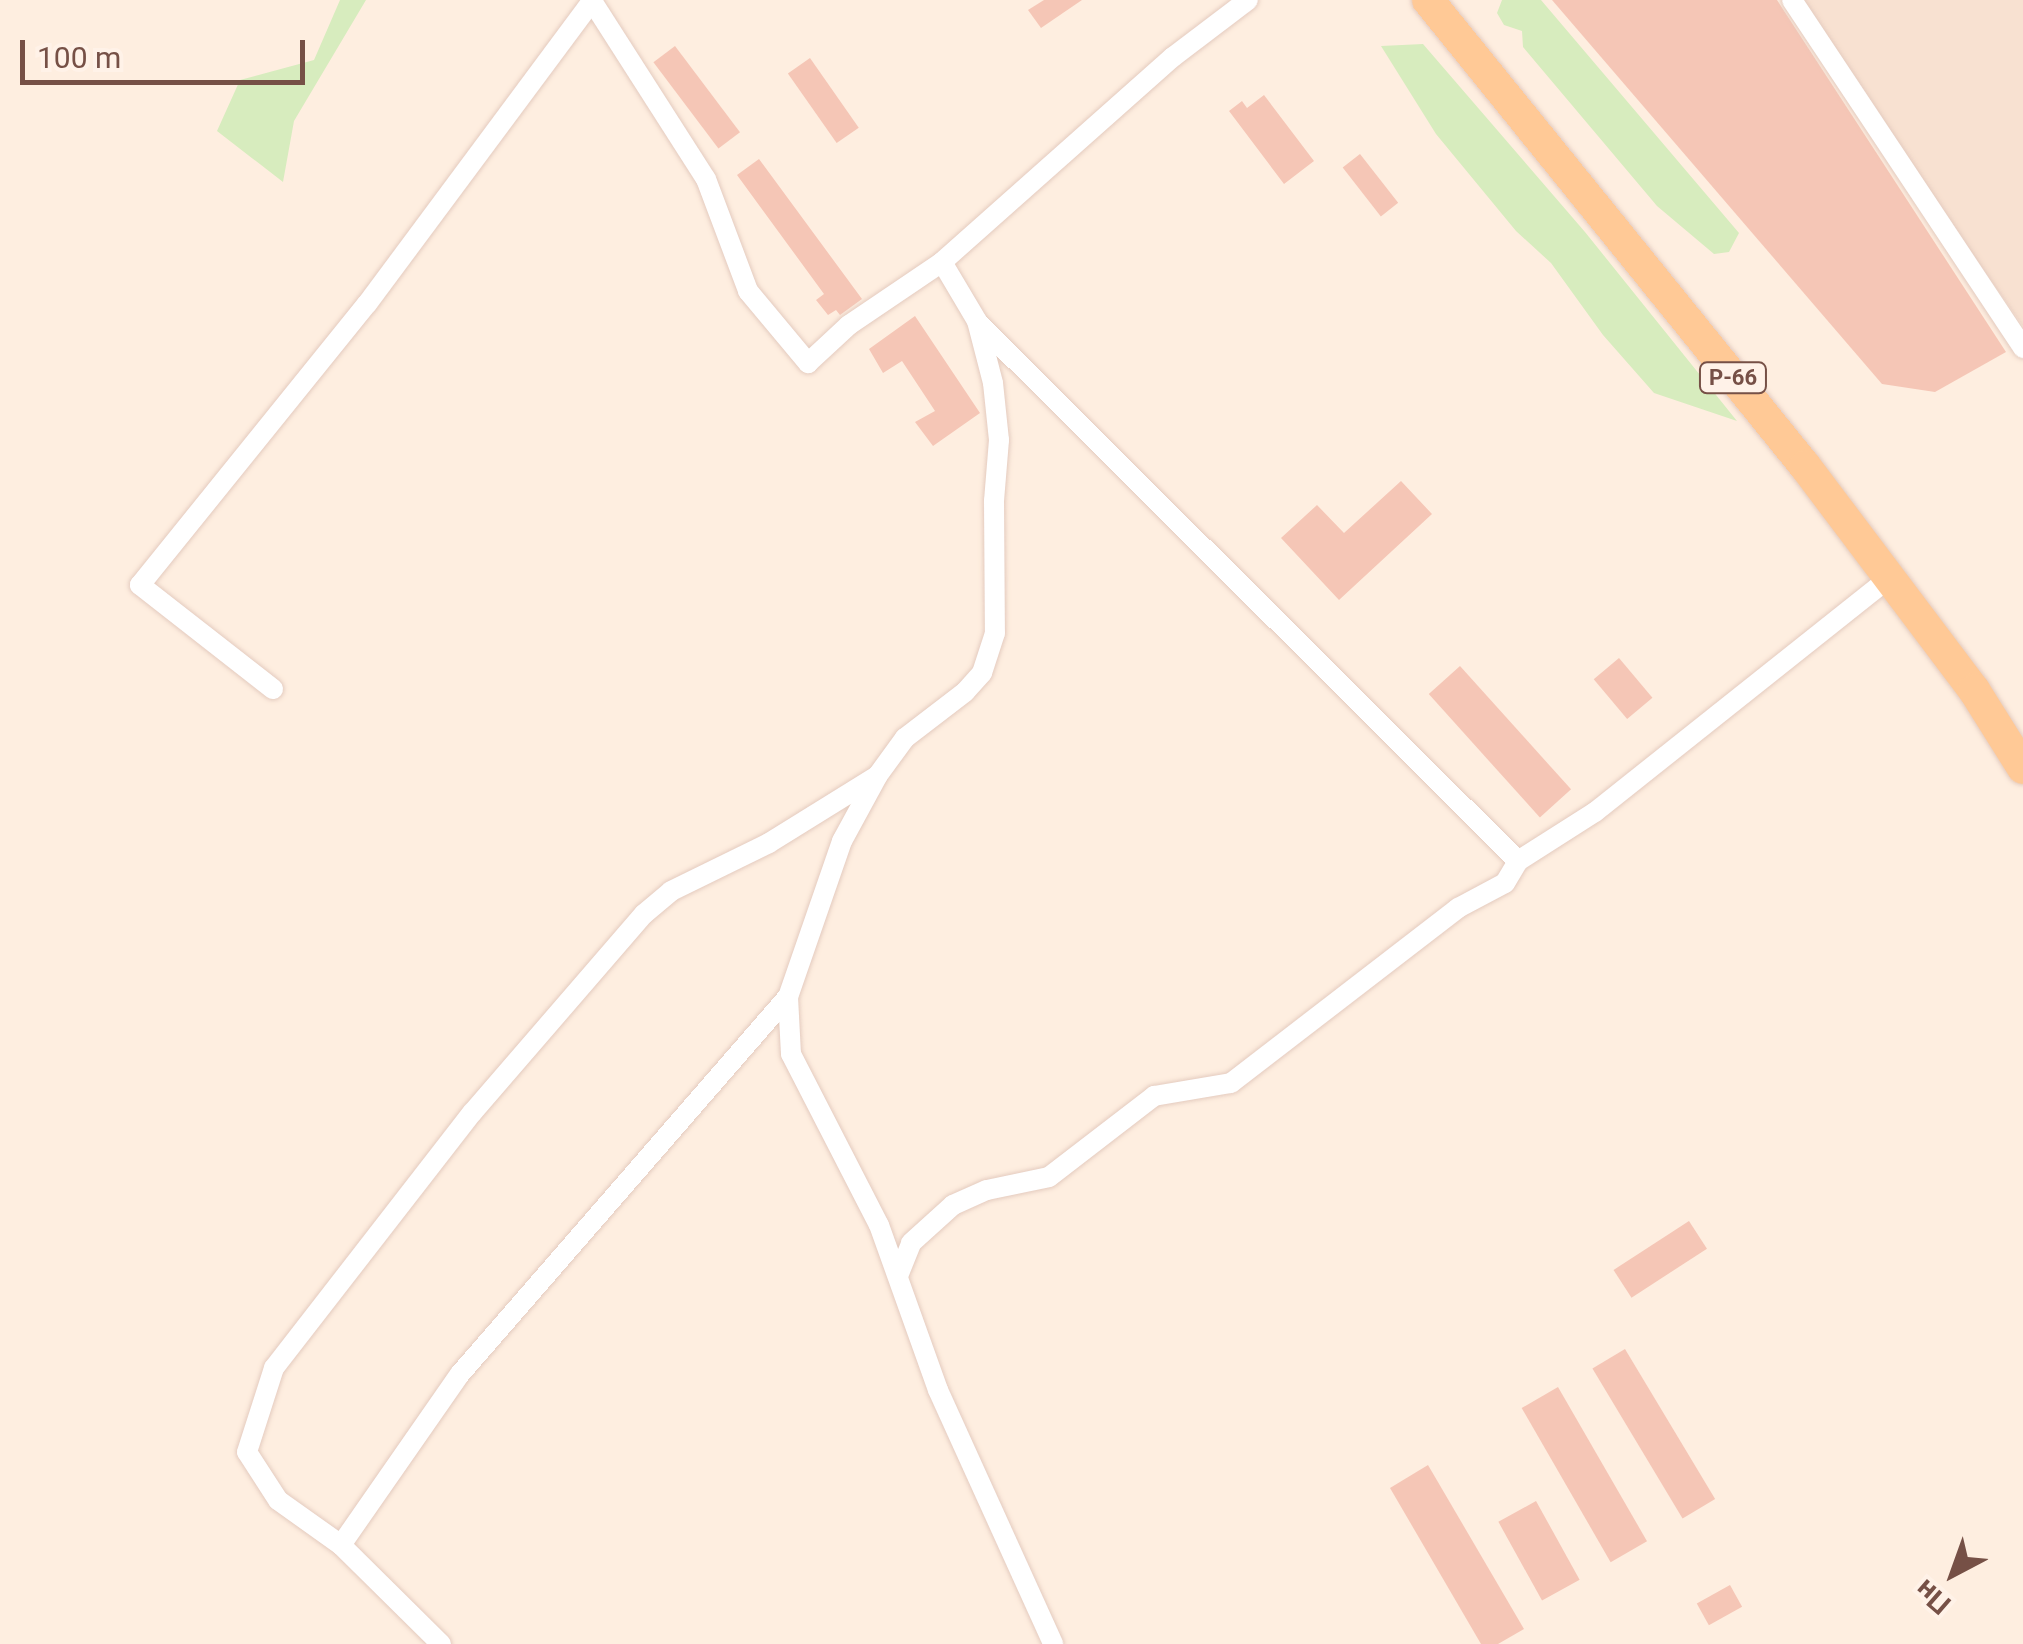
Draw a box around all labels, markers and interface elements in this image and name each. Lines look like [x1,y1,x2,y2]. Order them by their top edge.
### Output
scale bar [25,20,310,82]
text: 100 m [37,40,121,75]
road number: Р-66 [1698,361,1768,395]
north arrow [1903,1524,2003,1624]
text: Пн [1909,1573,1957,1621]

